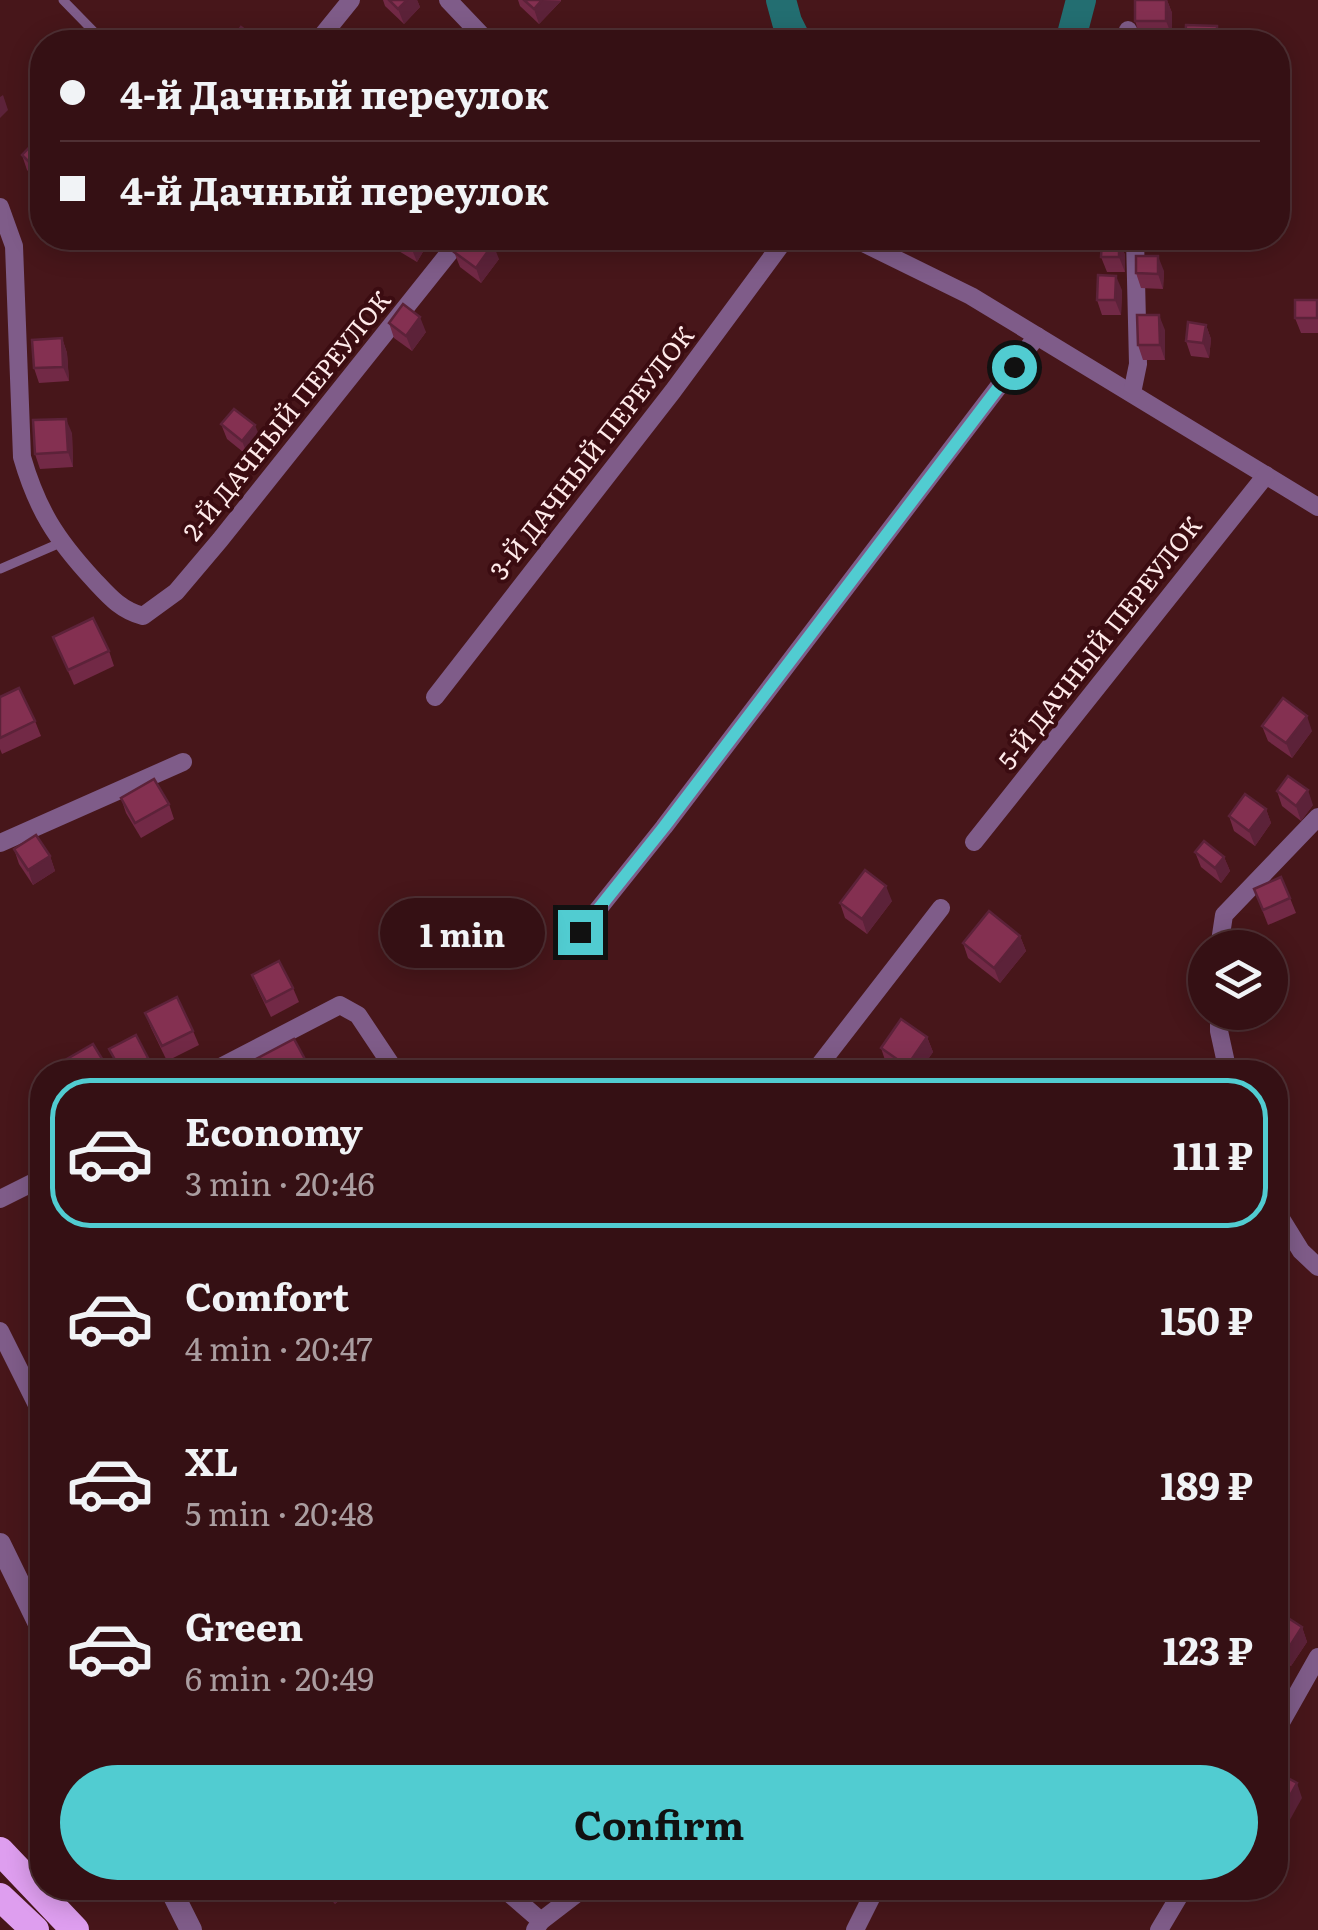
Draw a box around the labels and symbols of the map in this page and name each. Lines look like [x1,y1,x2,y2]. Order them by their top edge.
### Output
street label: 2-Й ДАЧНЫЙ ПЕРЕУЛОК [173,282,398,548]
street label: 3-Й ДАЧНЫЙ ПЕРЕУЛОК [480,317,702,587]
route start [992,345,1037,390]
street label: 5-Й ДАЧНЫЙ ПЕРЕУЛОК [988,508,1209,776]
callout: 1 min [380,897,545,967]
route end [558,910,603,955]

